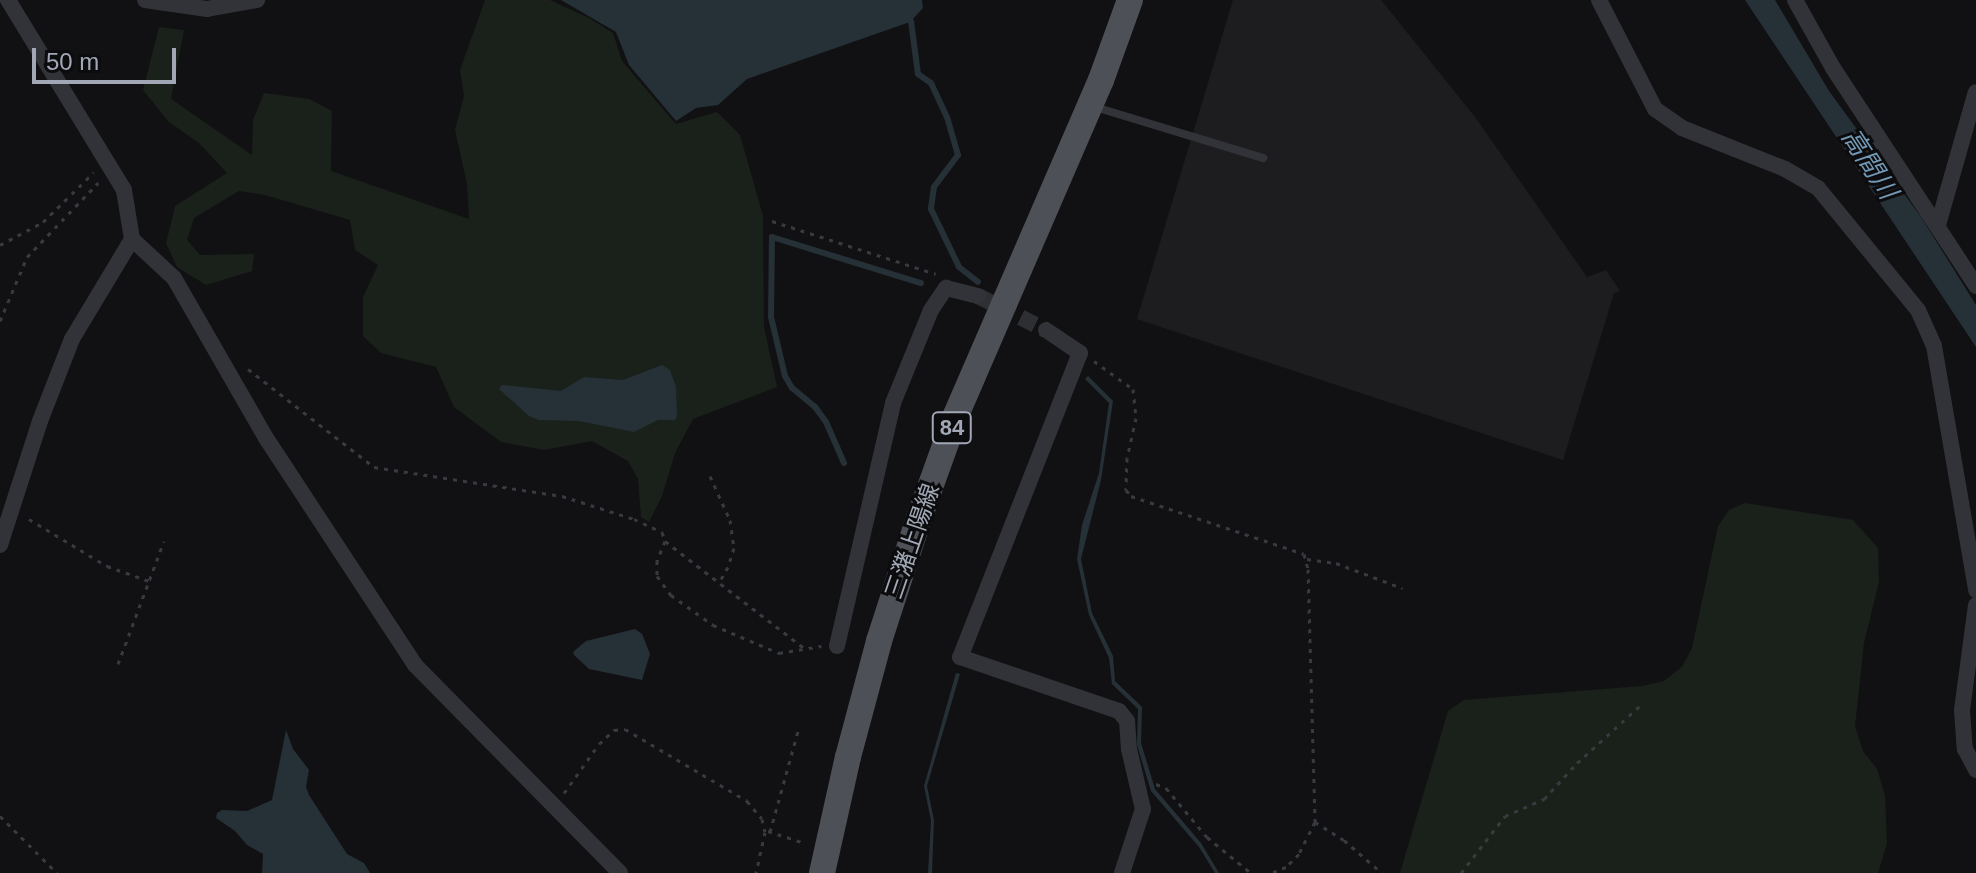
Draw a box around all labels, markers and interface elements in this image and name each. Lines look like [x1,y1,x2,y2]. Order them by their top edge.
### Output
scale bar [36,32,180,82]
text: 50 m [46,48,99,75]
water label: 高間川 [1835,123,1903,205]
road number: 84 [930,410,974,446]
street label: 三潴上陽線 [879,480,945,602]

